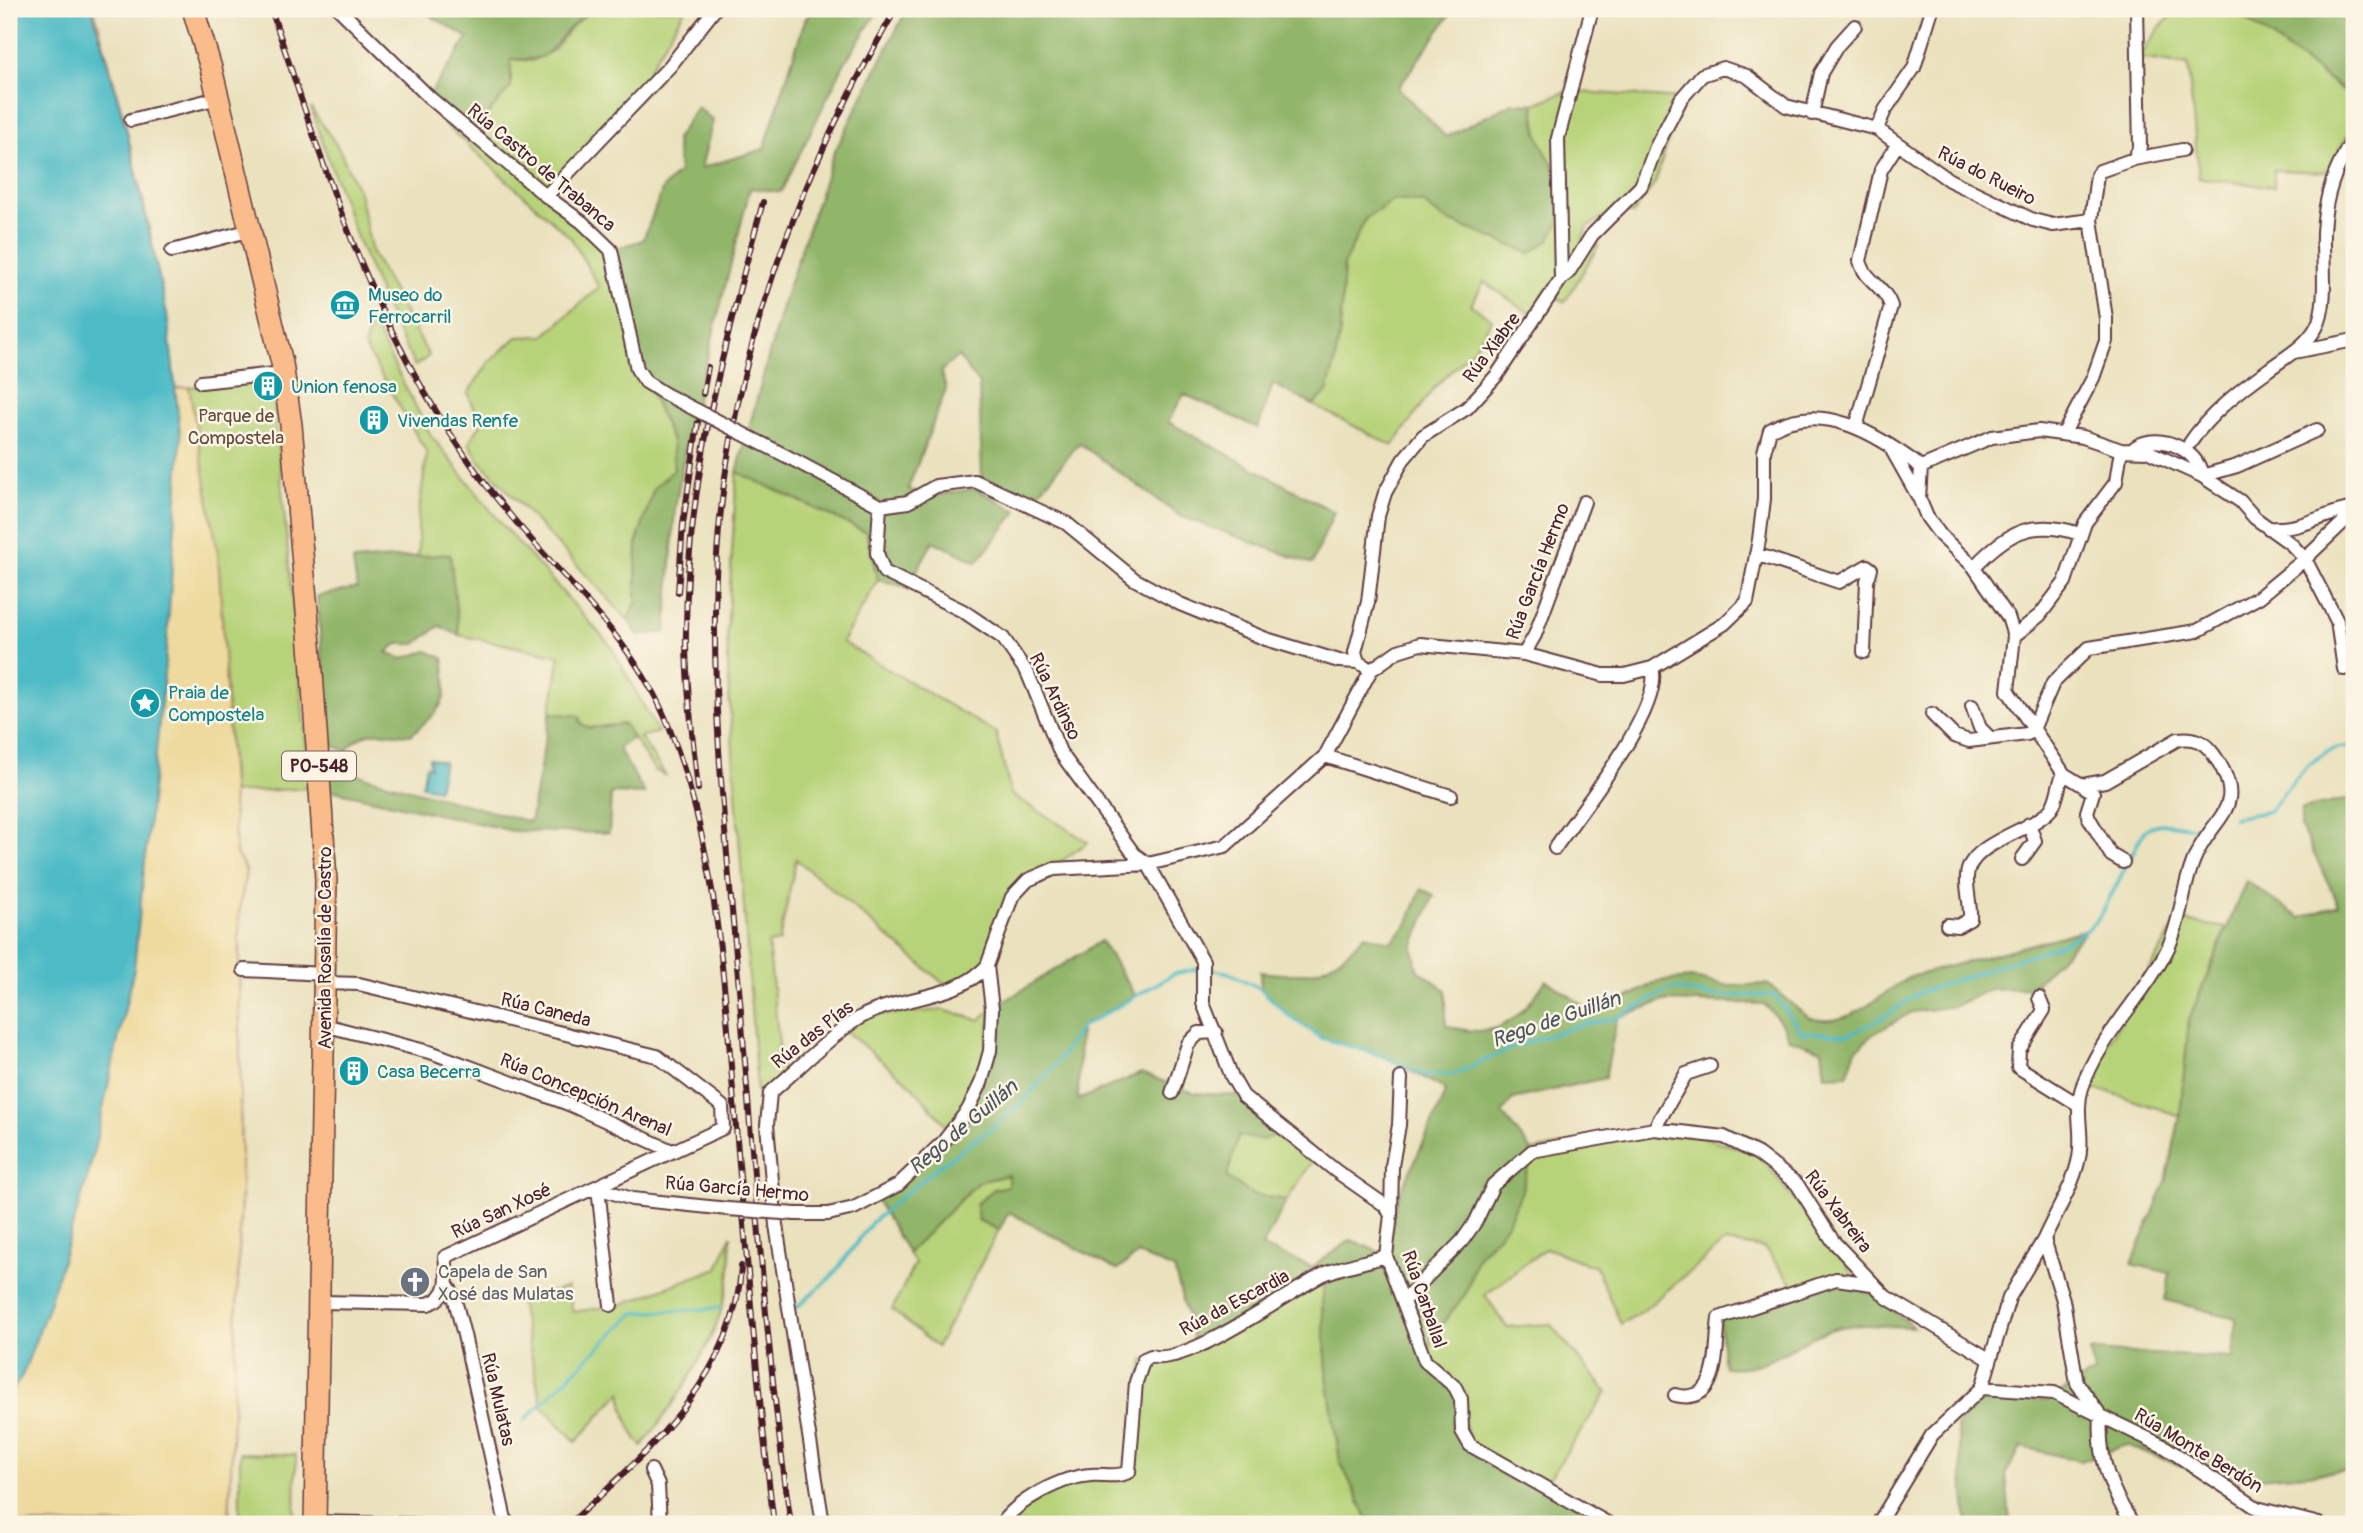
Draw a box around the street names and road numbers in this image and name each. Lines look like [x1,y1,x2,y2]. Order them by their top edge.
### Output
street label: Rúa Castro de Trabanca [462,99,621,237]
street label: Rúa do Rueiro [1933,141,2040,211]
street label: Rúa Xiabre [1458,307,1526,388]
street label: Rúa García Hermo [1501,500,1575,643]
street label: Rúa Ardinso [1024,649,1087,744]
road number: PO-548 [282,752,356,780]
street label: Avenida Rosalía de Castro [313,847,337,1049]
street label: Rúa Caneda [498,987,593,1033]
street label: Rúa das Pías [767,995,859,1074]
street label: Rúa Concepción Arenal [496,1048,675,1142]
street label: Rúa Xabreira [1799,1165,1877,1258]
street label: Rúa García Hermo [664,1171,810,1207]
street label: Rúa San Xosé [448,1177,555,1245]
street label: Rúa Carballal [1396,1247,1452,1351]
street label: Rúa da Escardia [1175,1264,1294,1342]
street label: Rúa Mulatas [476,1350,520,1449]
street label: Rúa Monte Berdón [2130,1403,2267,1499]

